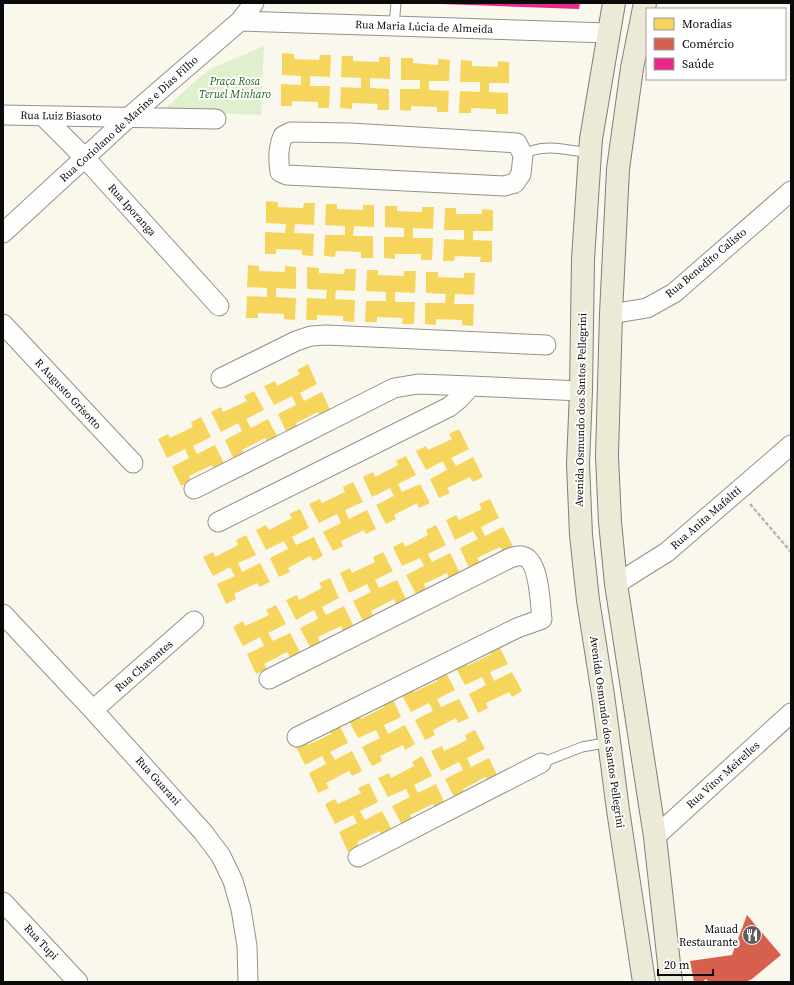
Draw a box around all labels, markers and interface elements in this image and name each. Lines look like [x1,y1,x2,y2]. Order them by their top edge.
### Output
legend [646,8,786,80]
text: Moradias [682,16,732,32]
street label: Rua Maria Lúcia de Almeida [355,17,494,37]
text: Comércio [682,36,734,52]
street label: Rua Coriolano de Marins e Dias Filho [56,53,202,185]
text: Saúde [682,56,714,72]
park label: Praça Rosa Teruel Minharo [199,74,272,102]
street label: Rua Luiz Biasoto [20,108,102,124]
street label: Rua Iporanga [104,181,160,240]
street label: Rua Benedito Calisto [662,225,750,301]
street label: Avenida Osmundo dos Santos Pellegrini [572,313,590,507]
street label: R Augusto Grisotto [31,355,105,433]
street label: Rua Anita Mafaltti [667,483,745,553]
street label: Avenida Osmundo dos Santos Pellegrini [586,635,628,829]
street label: Rua Chavantes [112,637,176,695]
street label: Rua Vitor Meirelles [683,738,763,812]
street label: Rua Guarani [132,753,184,809]
street label: Rua Tupi [21,921,61,963]
place label: Mauad Restaurante [679,922,739,950]
restaurant icon: Mauad Restaurante [741,924,763,946]
scale bar [658,951,713,977]
text: 20 m [664,957,690,973]

